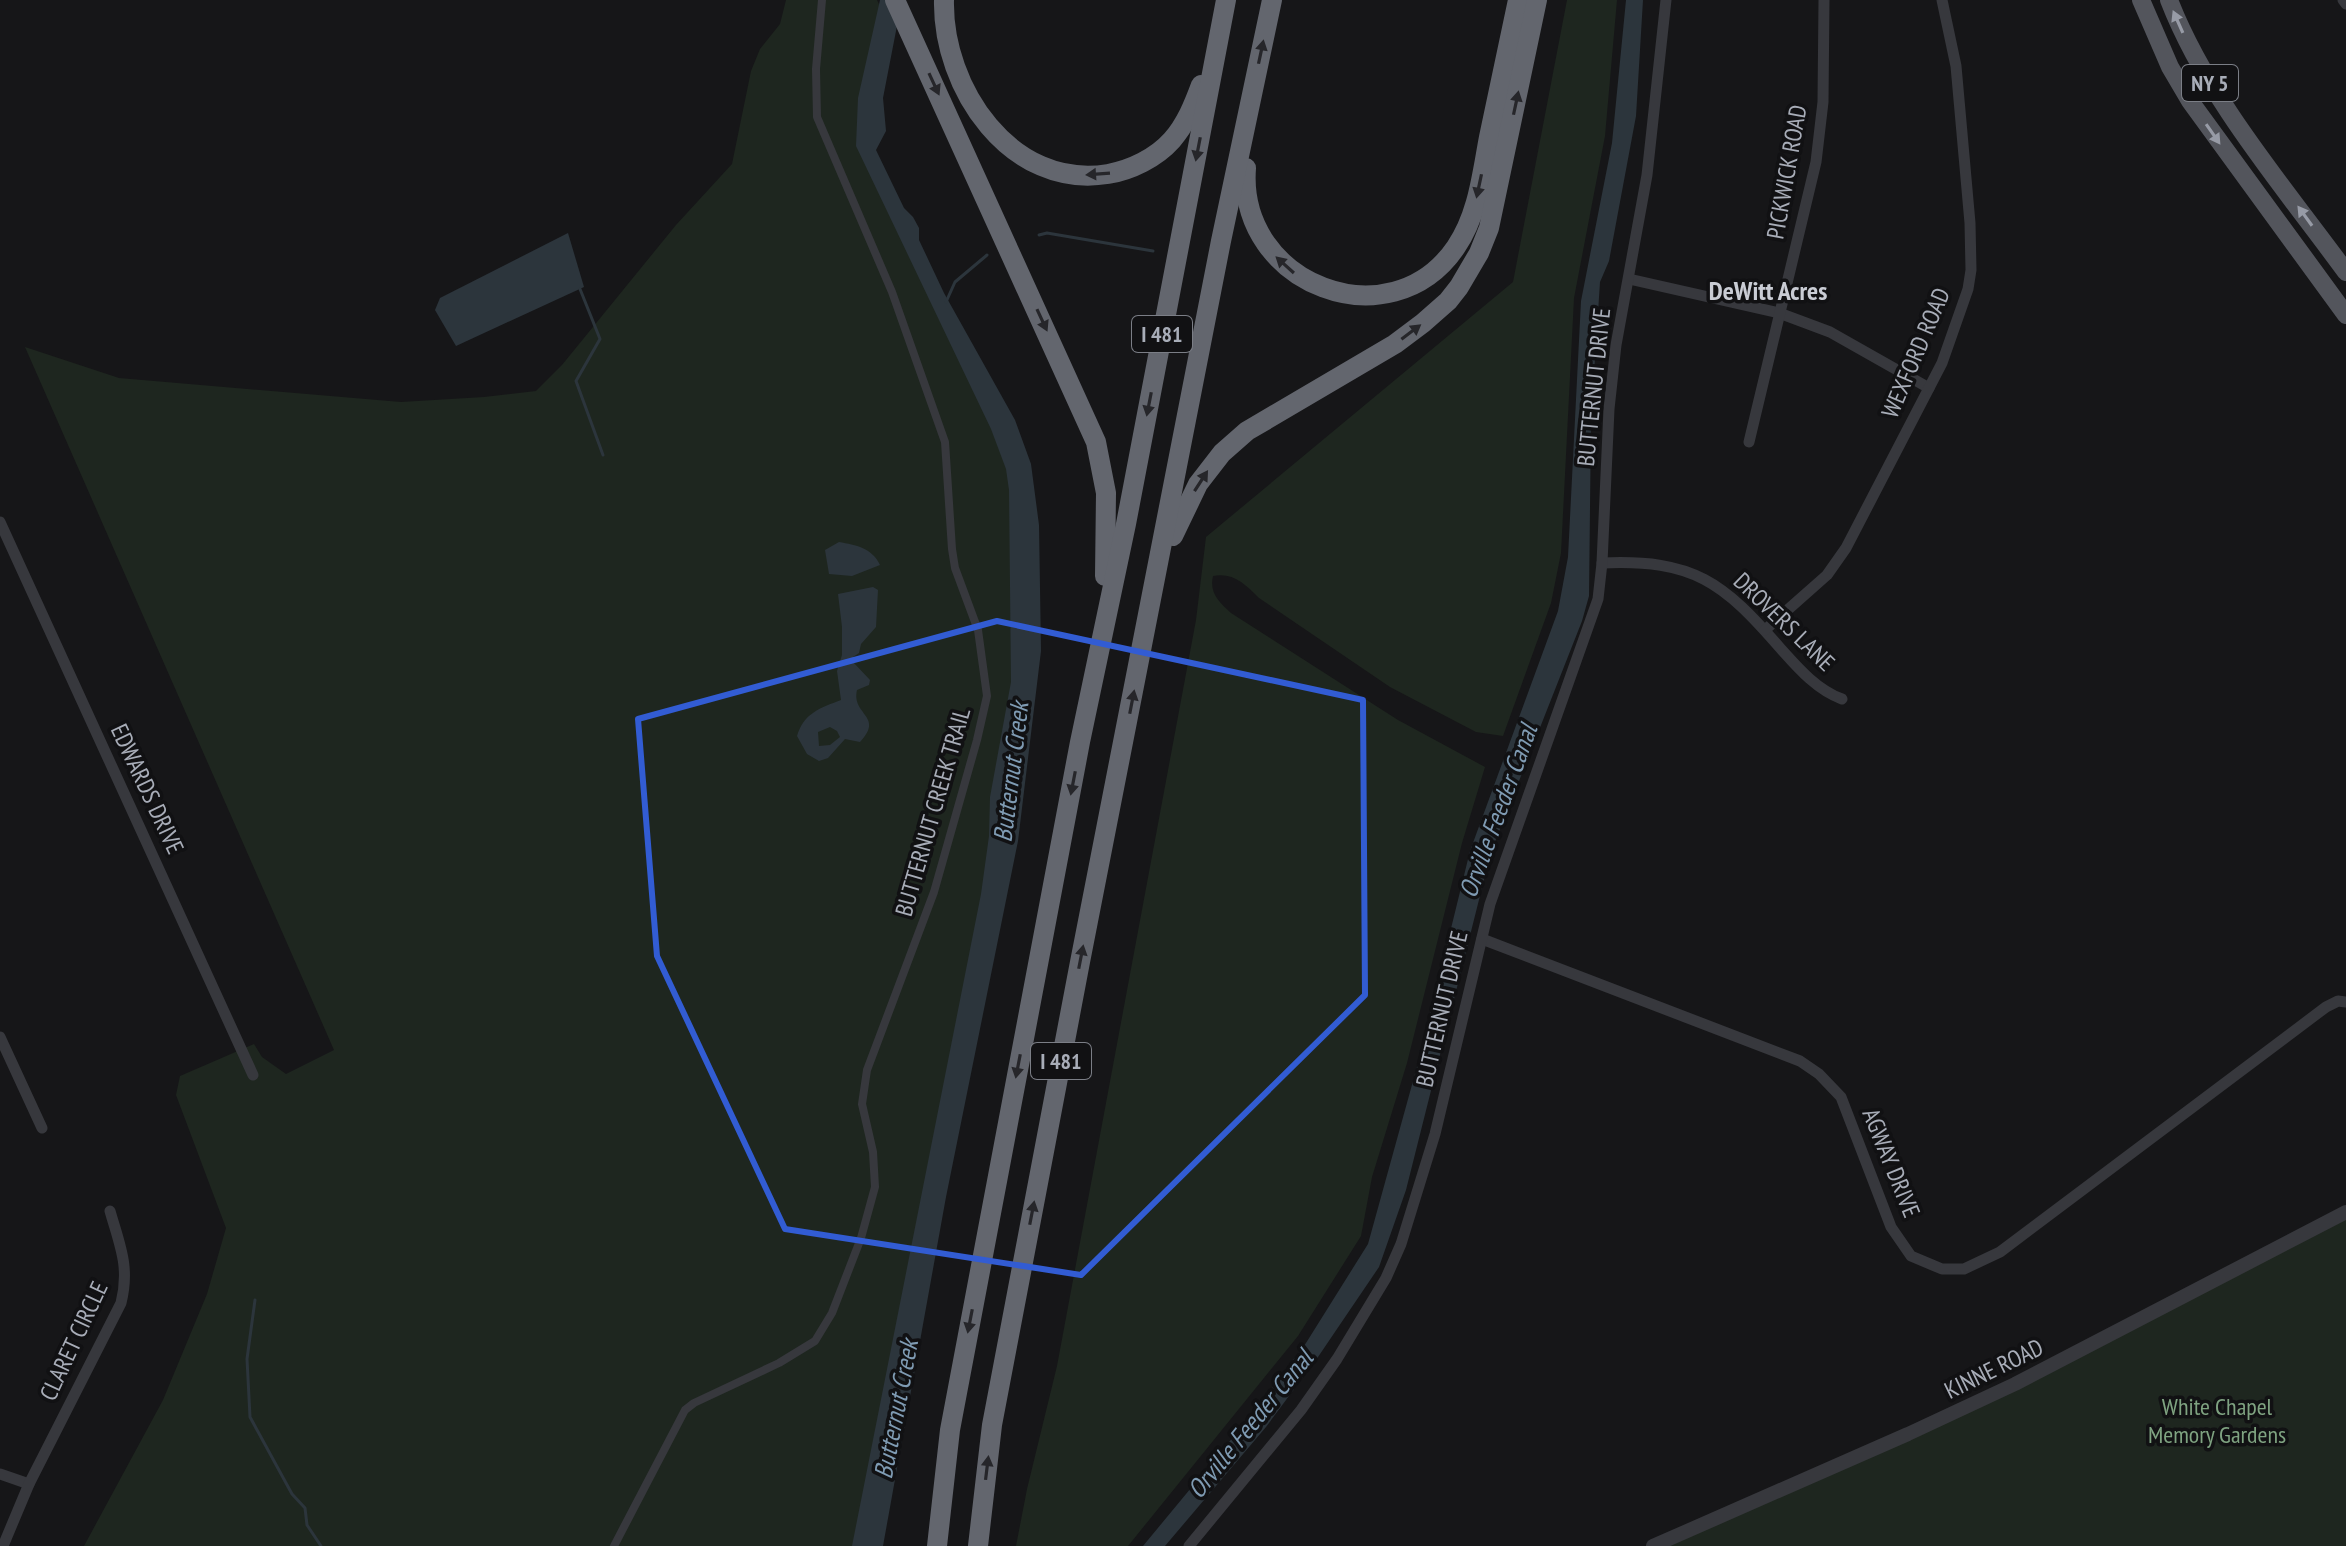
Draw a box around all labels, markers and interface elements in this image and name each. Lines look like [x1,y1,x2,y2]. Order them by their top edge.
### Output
one-way arrow [2172,11,2185,34]
one-way arrow [1255,39,1268,64]
road number: NY 5 [2182,65,2238,101]
one-way arrow [927,72,940,95]
one-way arrow [1510,91,1522,116]
street label: PICKWICK ROAD [1759,102,1814,241]
one-way arrow [2205,123,2220,144]
one-way arrow [1191,136,1203,161]
one-way arrow [1085,168,1110,181]
one-way arrow [1472,174,1485,199]
one-way arrow [2297,205,2313,227]
one-way arrow [1275,257,1294,275]
district label: DeWitt Acres [1709,274,1827,307]
street label: WEXFORD ROAD [1874,283,1957,422]
street label: BUTTERNUT DRIVE [1570,306,1617,468]
one-way arrow [1035,308,1049,332]
road number: I 481 [1132,316,1192,352]
one-way arrow [1400,324,1422,340]
one-way arrow [1142,392,1154,417]
one-way arrow [1193,470,1207,492]
street label: DROVERS LANE [1727,566,1842,678]
one-way arrow [1126,690,1139,715]
water label: Butternut Creek [986,697,1036,844]
street label: BUTTERNUT CREEK TRAIL [888,704,977,920]
water label: Orville Feeder Canal [1451,717,1545,902]
street label: EDWARDS DRIVE [104,719,191,859]
one-way arrow [1066,771,1079,796]
street label: BUTTERNUT DRIVE [1409,928,1475,1090]
one-way arrow [1075,944,1088,969]
road number: I 481 [1031,1043,1091,1079]
one-way arrow [1011,1053,1024,1078]
street label: AGWAY DRIVE [1856,1104,1927,1222]
one-way arrow [1027,1200,1039,1225]
street label: CLARET CIRCLE [32,1276,115,1405]
one-way arrow [964,1309,976,1334]
street label: KINNE ROAD [1939,1331,2048,1406]
water label: Butternut Creek [866,1334,926,1481]
water label: Orville Feeder Canal [1180,1340,1322,1505]
park label: White Chapel Memory Gardens [2148,1391,2286,1450]
one-way arrow [980,1456,993,1481]

